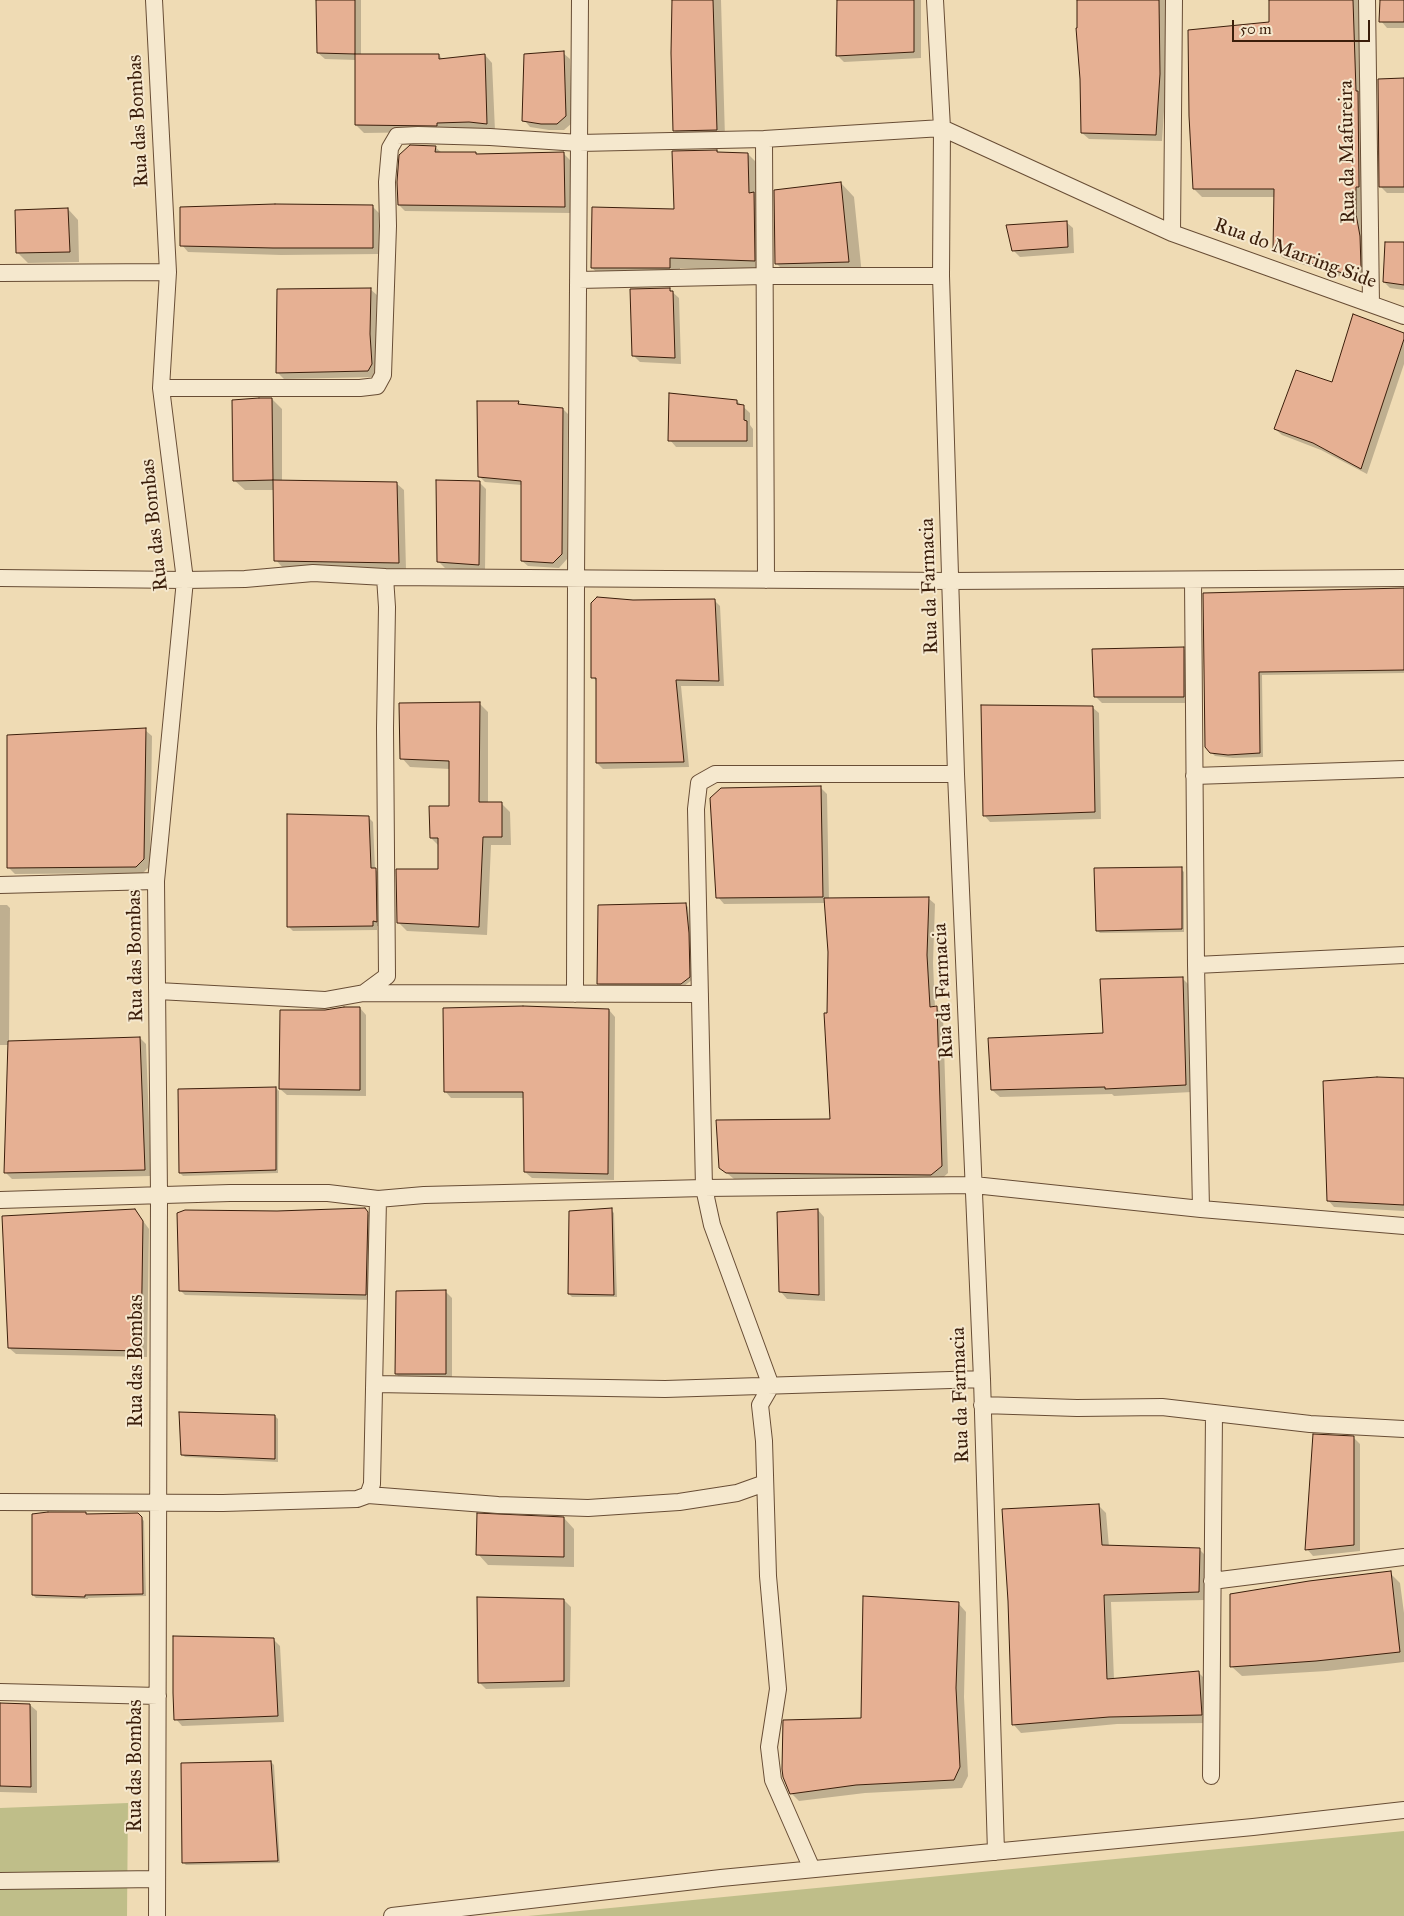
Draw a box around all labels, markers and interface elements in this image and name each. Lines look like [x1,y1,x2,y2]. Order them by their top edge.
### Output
scale bar [1234,10,1372,42]
text: 50 m [1240,20,1272,38]
street label: Rua das Bombas [124,54,154,188]
street label: Rua da Mafureira [1335,80,1361,224]
street label: Rua do Marring Side [1210,213,1380,295]
street label: Rua das Bombas [136,458,174,592]
street label: Rua da Farmacia [916,517,944,655]
street label: Rua das Bombas [123,889,149,1023]
street label: Rua da Farmacia [928,922,960,1060]
street label: Rua das Bombas [125,1295,149,1427]
street label: Rua da Farmacia [947,1326,975,1464]
street label: Rua das Bombas [124,1700,148,1832]

